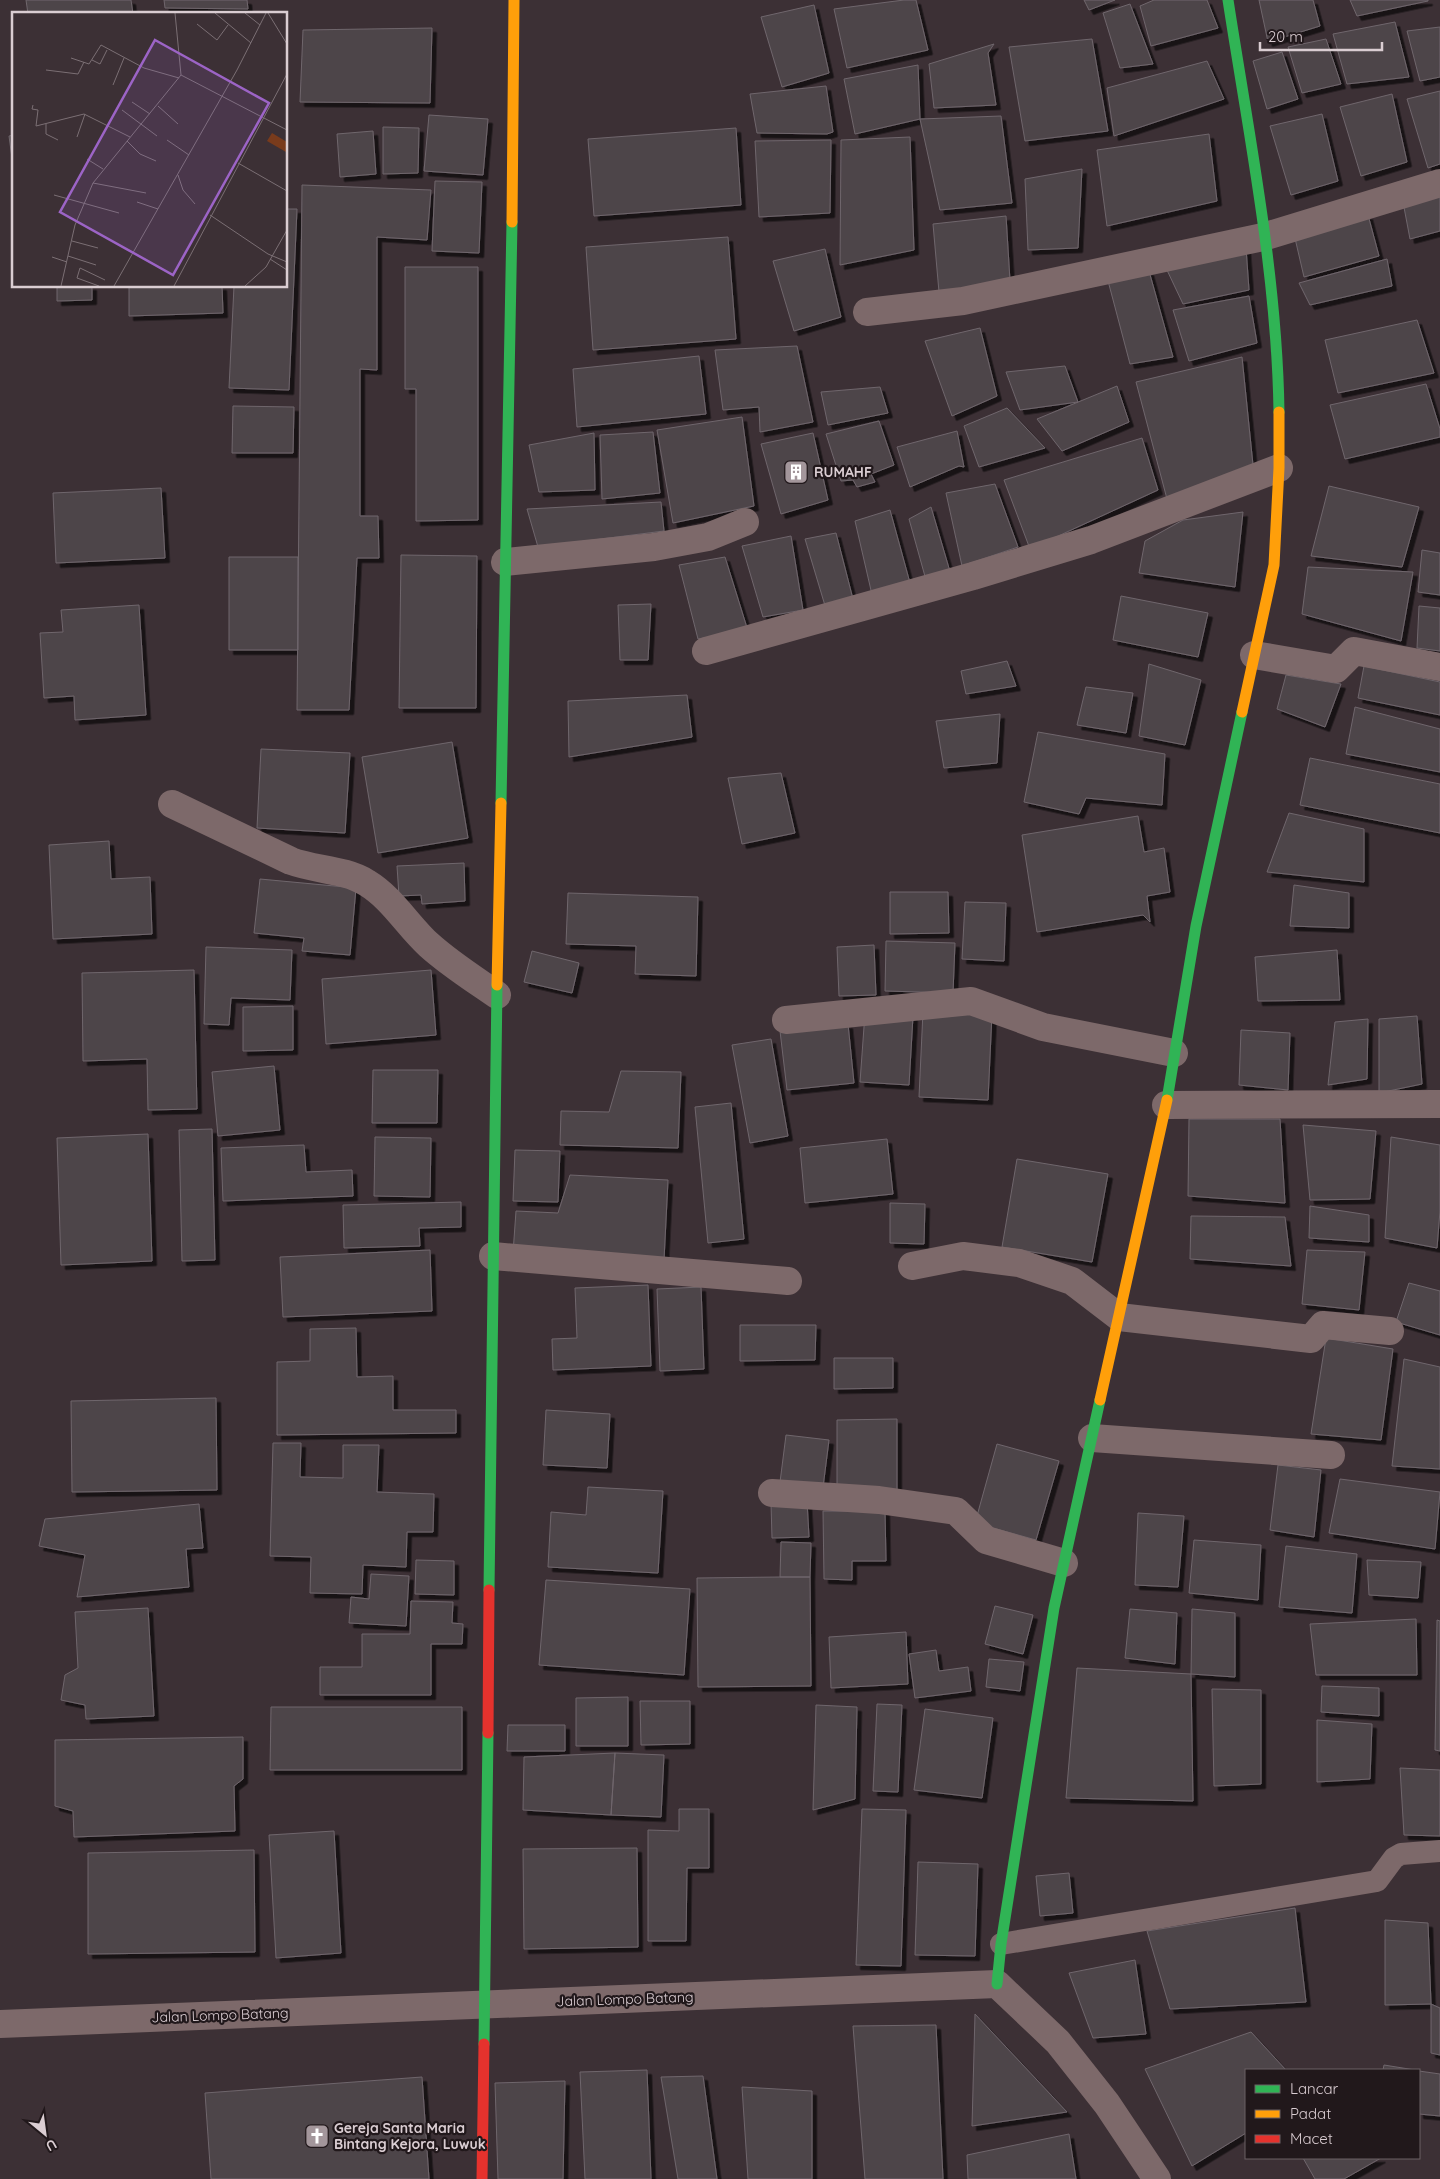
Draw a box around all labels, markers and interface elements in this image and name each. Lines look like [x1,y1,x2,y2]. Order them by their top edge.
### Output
inset map [12,12,288,288]
scale bar [1260,20,1382,52]
text: 20 m [1268,27,1303,46]
building icon: RUMAHF [783,459,809,485]
place label: RUMAHF [814,463,872,481]
street label: Jalan Lompo Batang [556,1988,694,2010]
street label: Jalan Lompo Batang [151,2004,289,2026]
legend [1245,2069,1420,2159]
text: Lancar [1290,2079,1339,2098]
text: Padat [1290,2104,1331,2123]
north arrow [20,2109,70,2159]
place label: Gereja Santa Maria Bintang Kejora, Luwuk [334,2119,486,2153]
church icon: Gereja Santa Maria Bintang Kejora, Luwuk [304,2123,330,2149]
text: Macet [1290,2129,1333,2148]
text: U [43,2135,60,2156]

